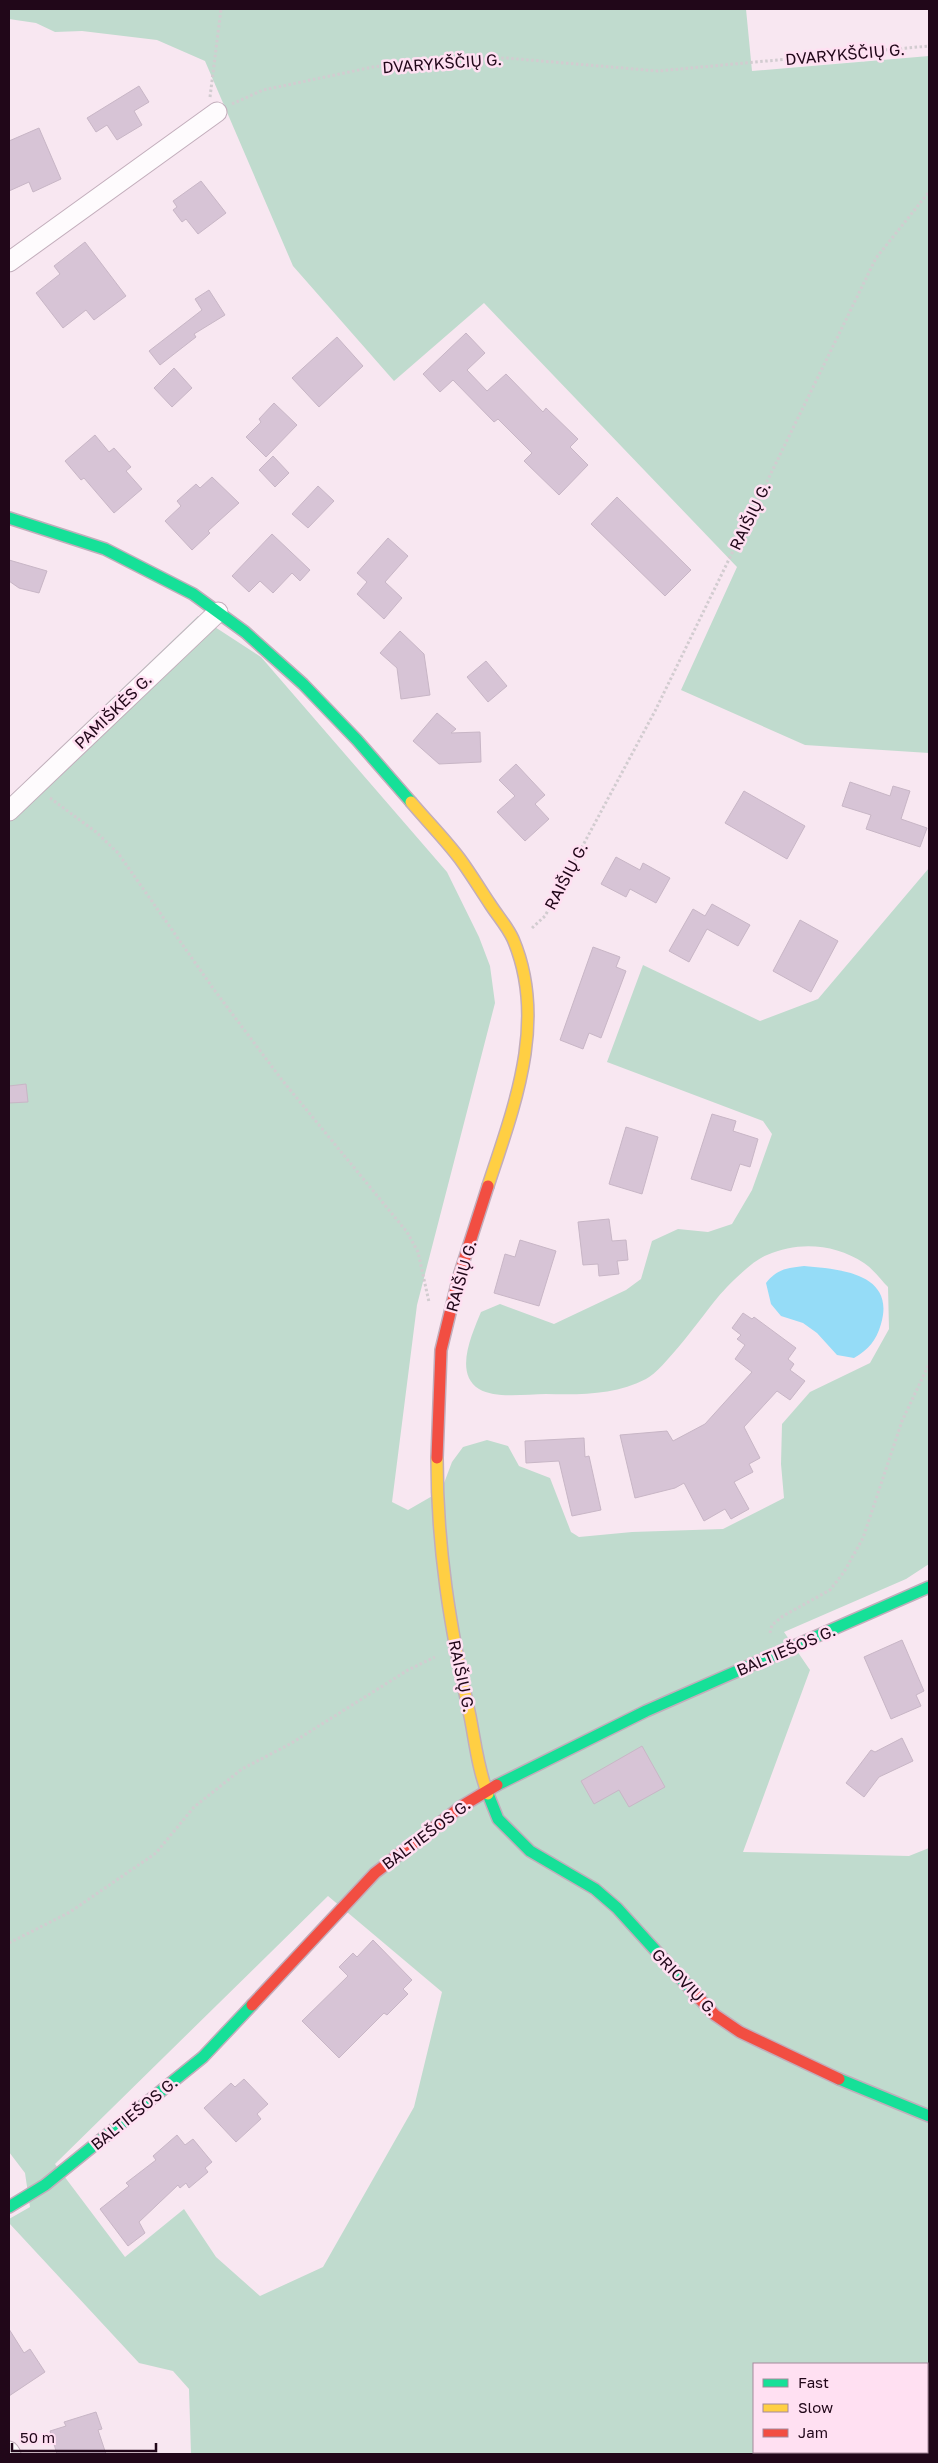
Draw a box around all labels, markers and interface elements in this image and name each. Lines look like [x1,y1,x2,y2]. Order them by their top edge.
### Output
street label: DVARYKŠČIŲ G. [784,39,906,69]
street label: DVARYKŠČIŲ G. [382,49,502,77]
street label: RAIŠIŲ G. [725,479,775,553]
street label: PAMIŠKĖS G. [70,669,156,753]
street label: RAIŠIŲ G. [540,839,592,913]
street label: RAIŠIŲ G. [441,1238,481,1314]
street label: BALTIEŠOS G. [733,1620,839,1680]
street label: RAIŠIŲ G. [445,1638,479,1714]
street label: BALTIEŠOS G. [378,1794,474,1874]
street label: GRIOVIŲ G. [648,1944,722,2020]
street label: BALTIEŠOS G. [87,2072,181,2154]
legend [753,2363,928,2453]
text: Fast [798,2373,829,2391]
text: Slow [798,2398,833,2416]
scale bar [12,2420,156,2452]
text: Jam [798,2423,828,2441]
text: 50 m [20,2428,55,2446]

